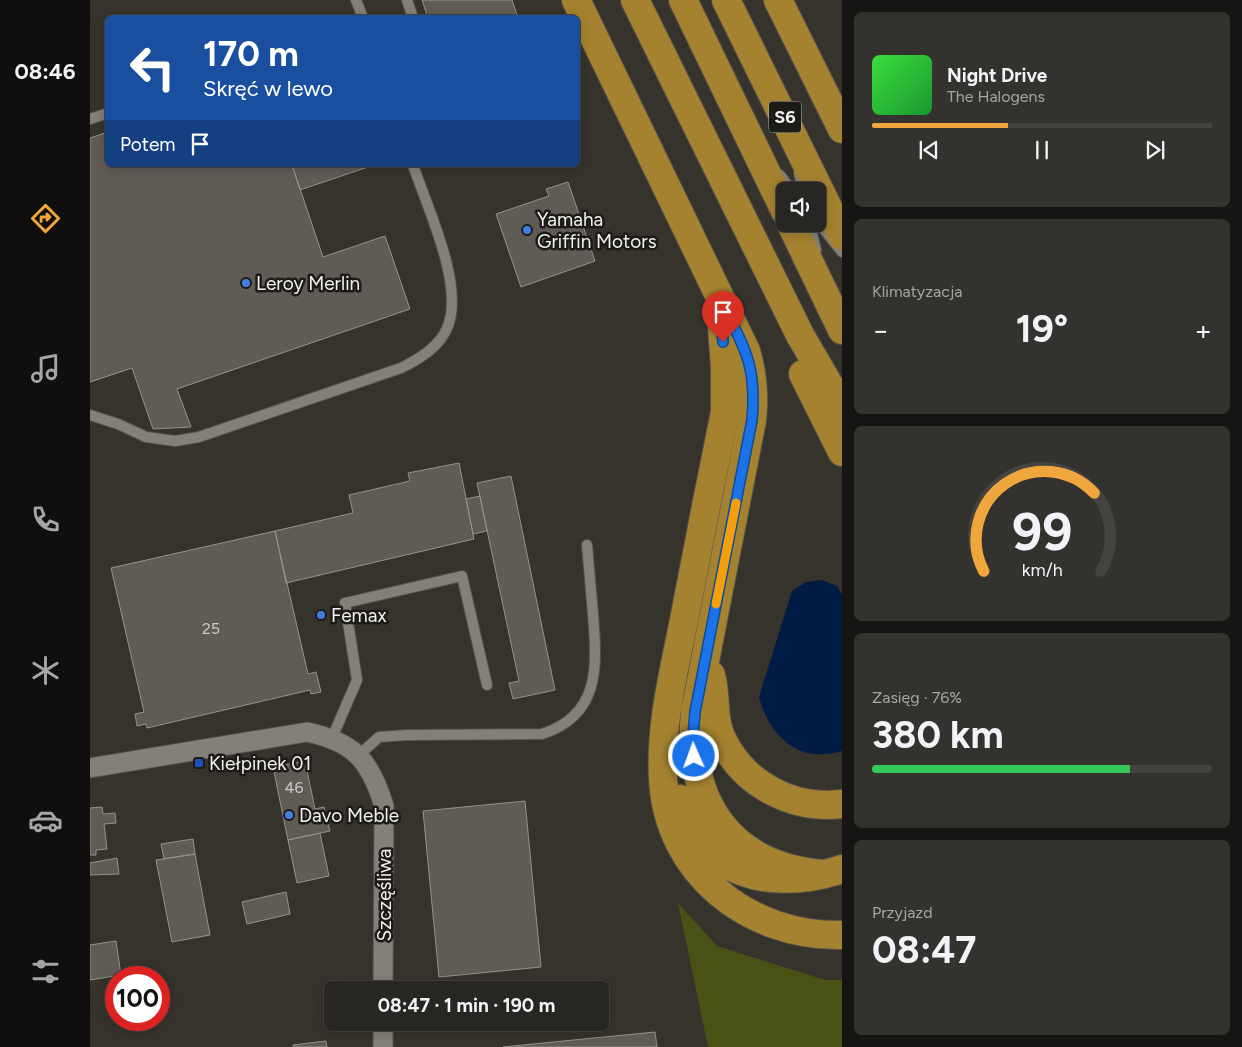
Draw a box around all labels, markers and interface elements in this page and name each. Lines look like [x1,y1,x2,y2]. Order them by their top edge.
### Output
text: 170 m [203,33,299,75]
icon: left [120,35,185,100]
text: 08:46 [14,58,76,85]
text: Night Drive [947,64,1047,87]
text: Skręć w lewo [203,75,333,102]
text: The Halogens [947,87,1045,106]
road number: S6 [769,101,801,132]
icon: arrive [186,130,214,158]
text: Potem [120,133,176,156]
icon: previous [915,136,943,164]
icon: pause [1028,136,1056,164]
icon: next [1141,136,1169,164]
map controls [776,182,826,232]
button: sound [776,182,826,232]
icon: directions [28,201,63,236]
place label: Yamaha Griffin Motors [537,208,657,253]
marker: Yamaha Griffin Motors [521,224,533,236]
place label: Leroy Merlin [256,272,360,295]
marker: Leroy Merlin [240,277,252,289]
text: Klimatyzacja [872,282,962,301]
pin [702,291,744,342]
icon: arrive [709,298,737,326]
text: 19° [1016,306,1068,352]
text: − [872,313,889,347]
text: + [1195,313,1212,347]
icon: music [28,351,63,386]
text: 99 [1012,501,1072,563]
icon: phone [28,502,63,537]
text: km/h [1022,559,1062,580]
place label: Femax [331,604,386,627]
marker: Femax [315,609,327,621]
house number: 25 [202,619,220,638]
icon: climate [28,653,63,688]
text: Zasięg · 76% [872,688,962,707]
text: 380 km [872,712,1004,758]
position arrow [667,729,719,781]
place label: Kiełpinek 01 [209,752,311,775]
marker: Kiełpinek 01 [193,757,205,769]
house number: 46 [285,778,304,797]
icon: car [28,803,63,838]
place label: Davo Meble [299,804,399,827]
marker: Davo Meble [283,809,295,821]
street label: Szczęśliwa [373,849,396,941]
text: Przyjazd [872,903,933,922]
text: 08:47 [872,927,977,973]
icon: filters [28,954,63,989]
speed limit sign: 100 [105,966,170,1031]
text: 08:47 · 1 min · 190 m [378,994,555,1017]

